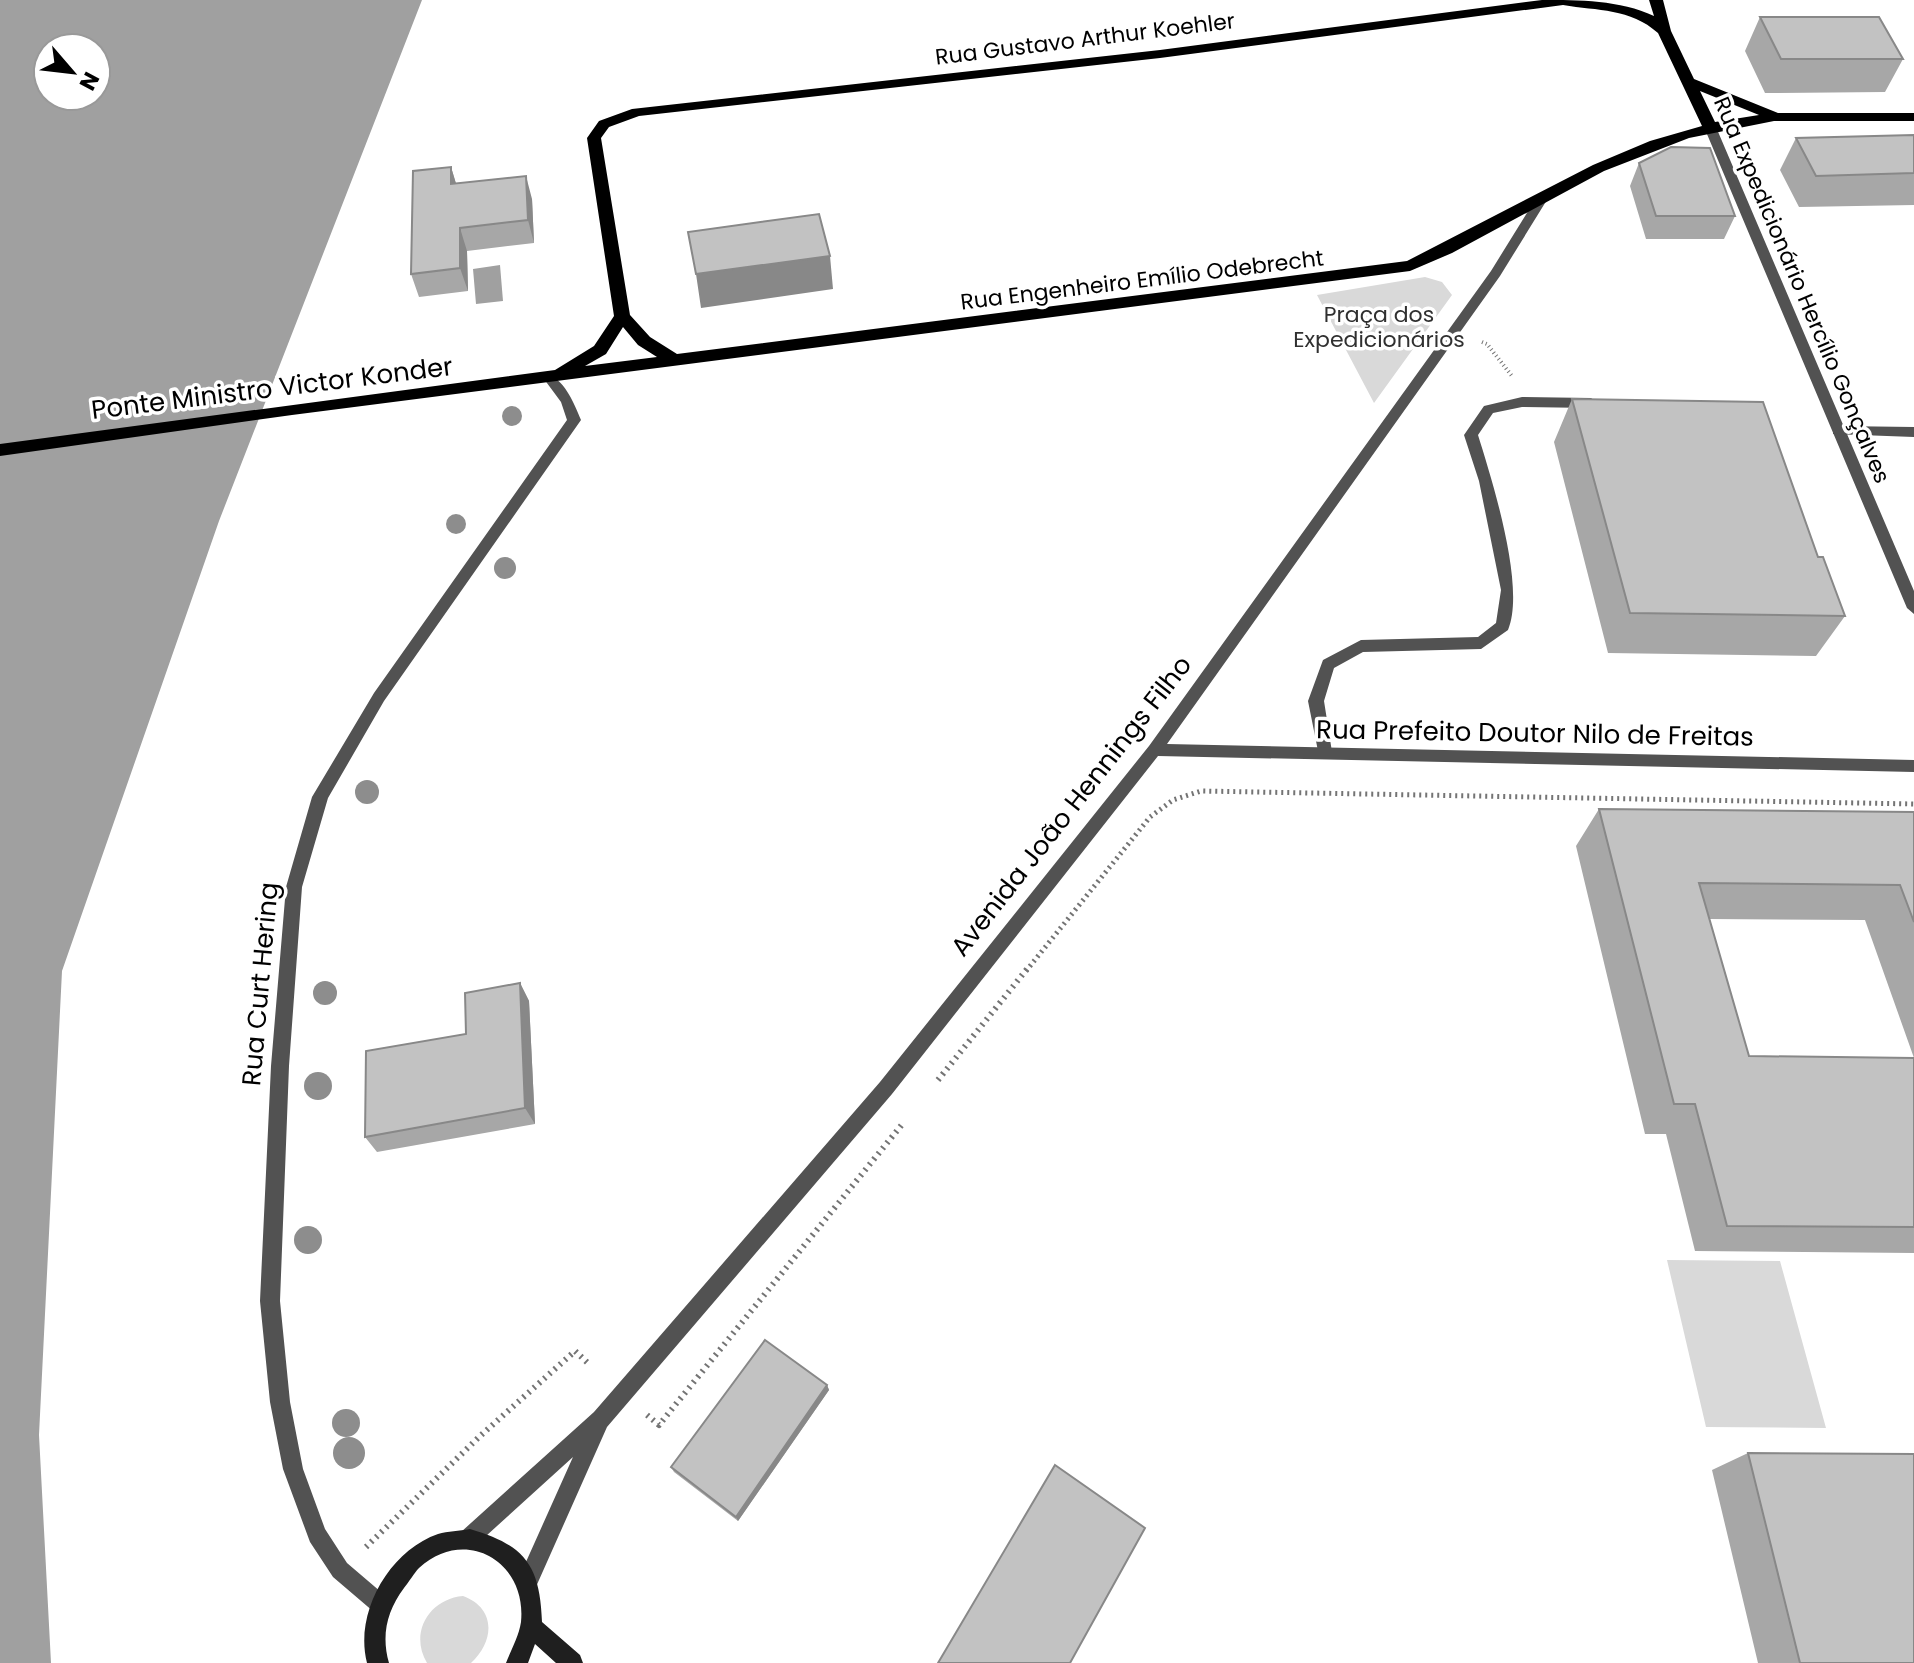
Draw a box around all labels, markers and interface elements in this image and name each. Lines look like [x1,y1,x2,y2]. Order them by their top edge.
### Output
street label: Rua Gustavo Arthur Koehler [933,5,1237,73]
north arrow [32,32,112,112]
text: N [72,67,107,96]
street label: Rua Expedicionário Hercílio Gonçalves [1706,92,1898,488]
street label: Rua Engenheiro Emílio Odebrecht [959,242,1325,318]
park label: Praça dos Expedicionários [1293,299,1465,355]
street label: Ponte Ministro Victor Konder [89,348,455,428]
street label: Avenida João Hennings Filho [942,648,1200,964]
street label: Rua Prefeito Doutor Nilo de Freitas [1316,711,1754,755]
street label: Rua Curt Hering [233,881,287,1087]

